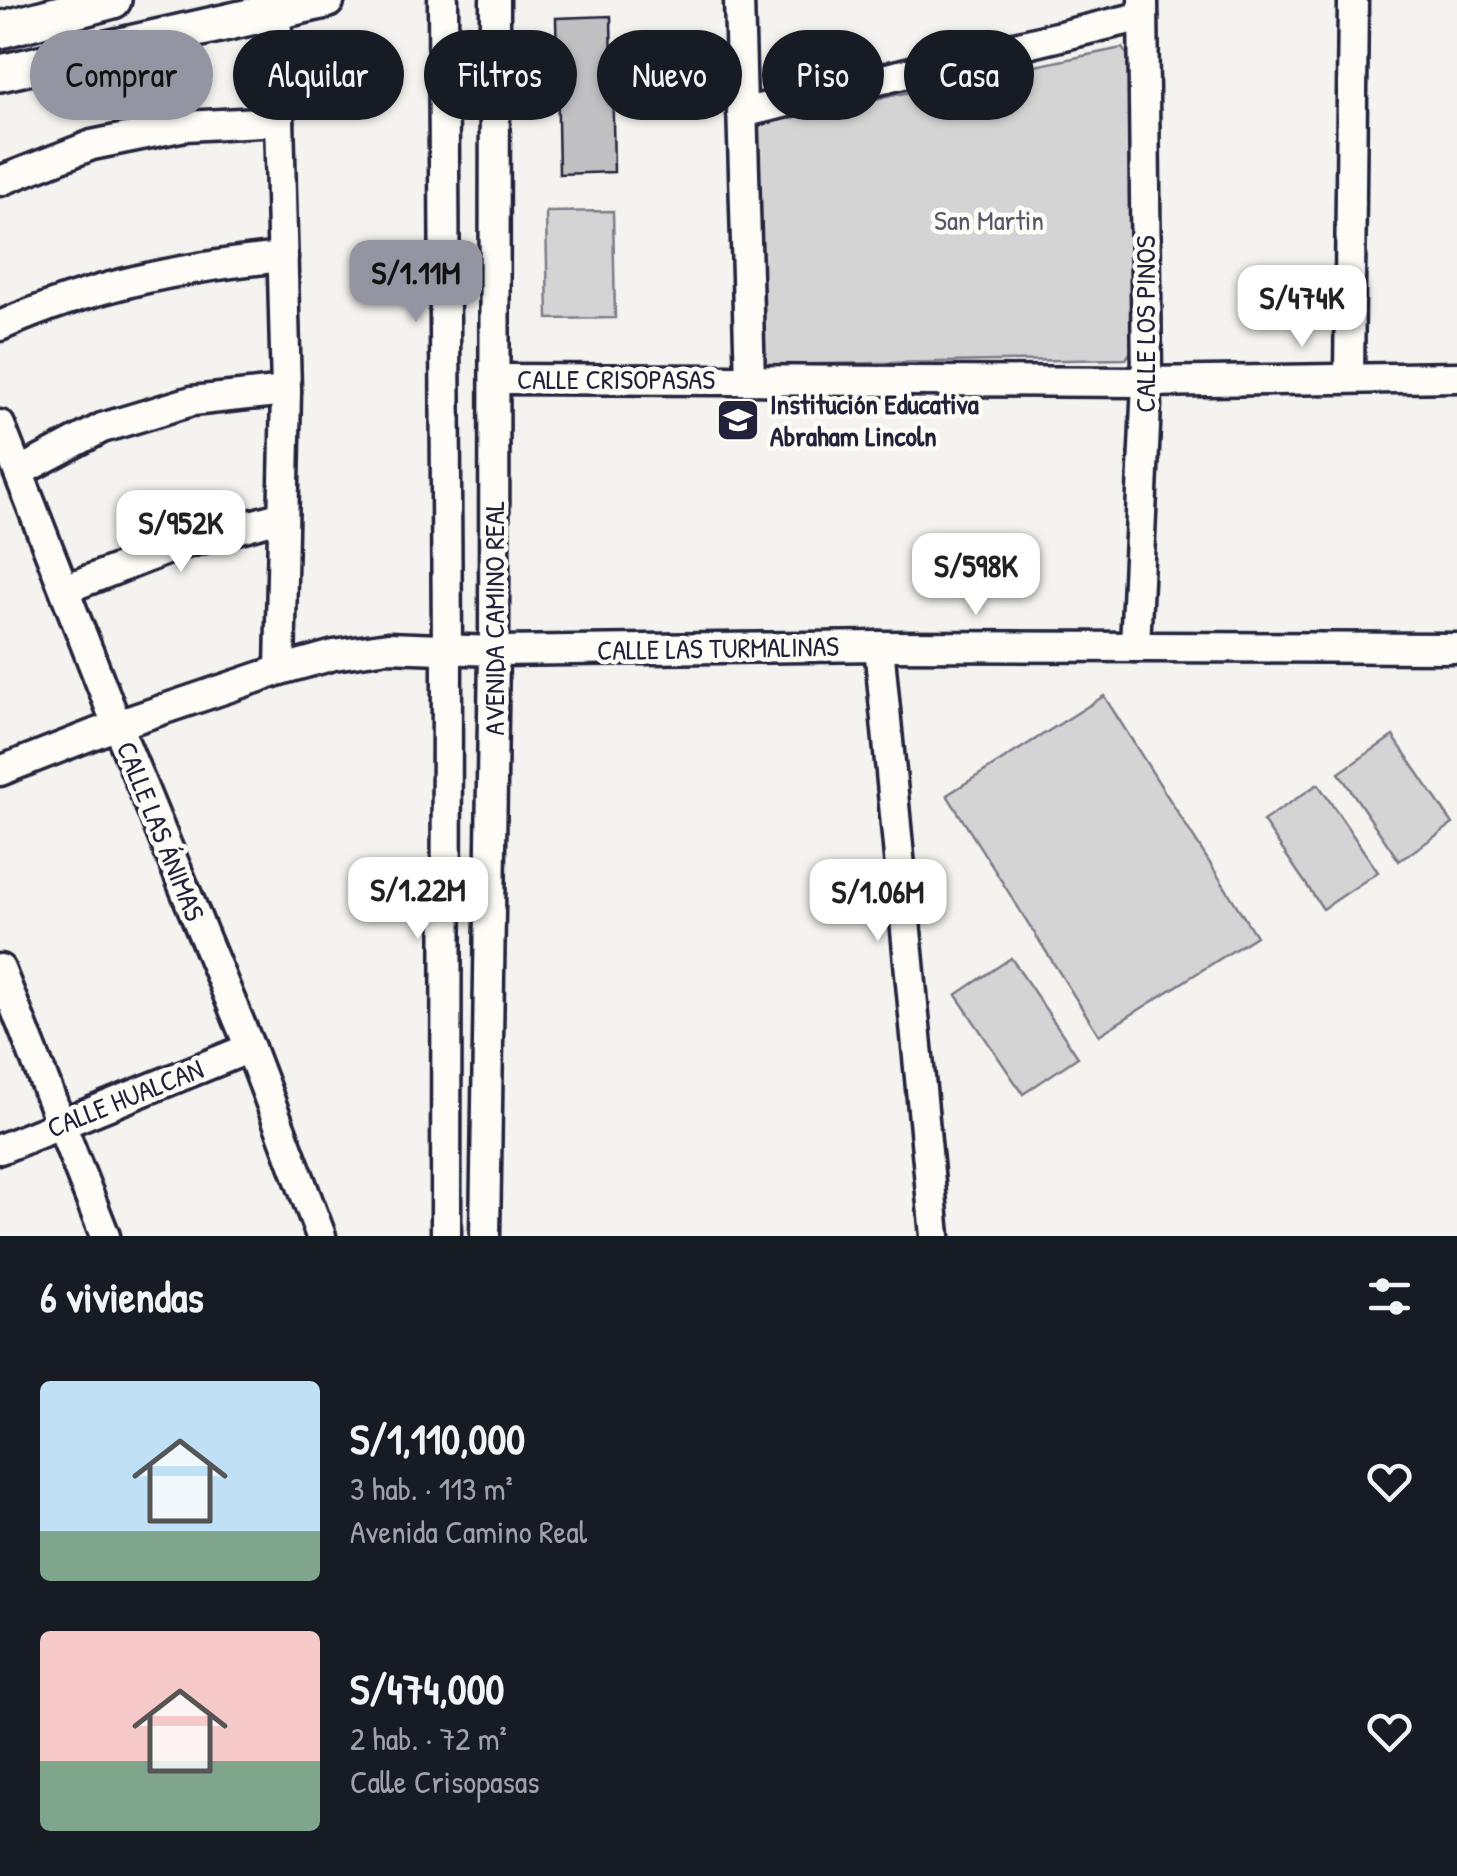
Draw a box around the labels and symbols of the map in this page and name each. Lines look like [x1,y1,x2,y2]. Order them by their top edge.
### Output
park label: San Martin [934,201,1044,239]
street label: CALLE LOS PINOS [1126,235,1164,413]
pin: S/1.11M [324,240,508,325]
pin: S/474K [1221,265,1383,350]
street label: CALLE CRISOPASAS [517,360,715,398]
place label: Institución Educativa Abraham Lincoln [770,385,979,455]
school or university icon: Institución Educativa Abraham Lincoln [715,397,761,443]
pin: S/952K [100,490,262,575]
street label: AVENIDA CAMINO REAL [475,501,513,735]
pin: S/598K [895,533,1057,618]
street label: CALLE LAS TURMALINAS [597,627,839,669]
street label: CALLE LAS ÁNIMAS [108,736,214,926]
pin: S/1.22M [326,857,510,942]
pin: S/1.06M [786,859,970,944]
street label: CALLE HUALCAN [41,1049,209,1147]

